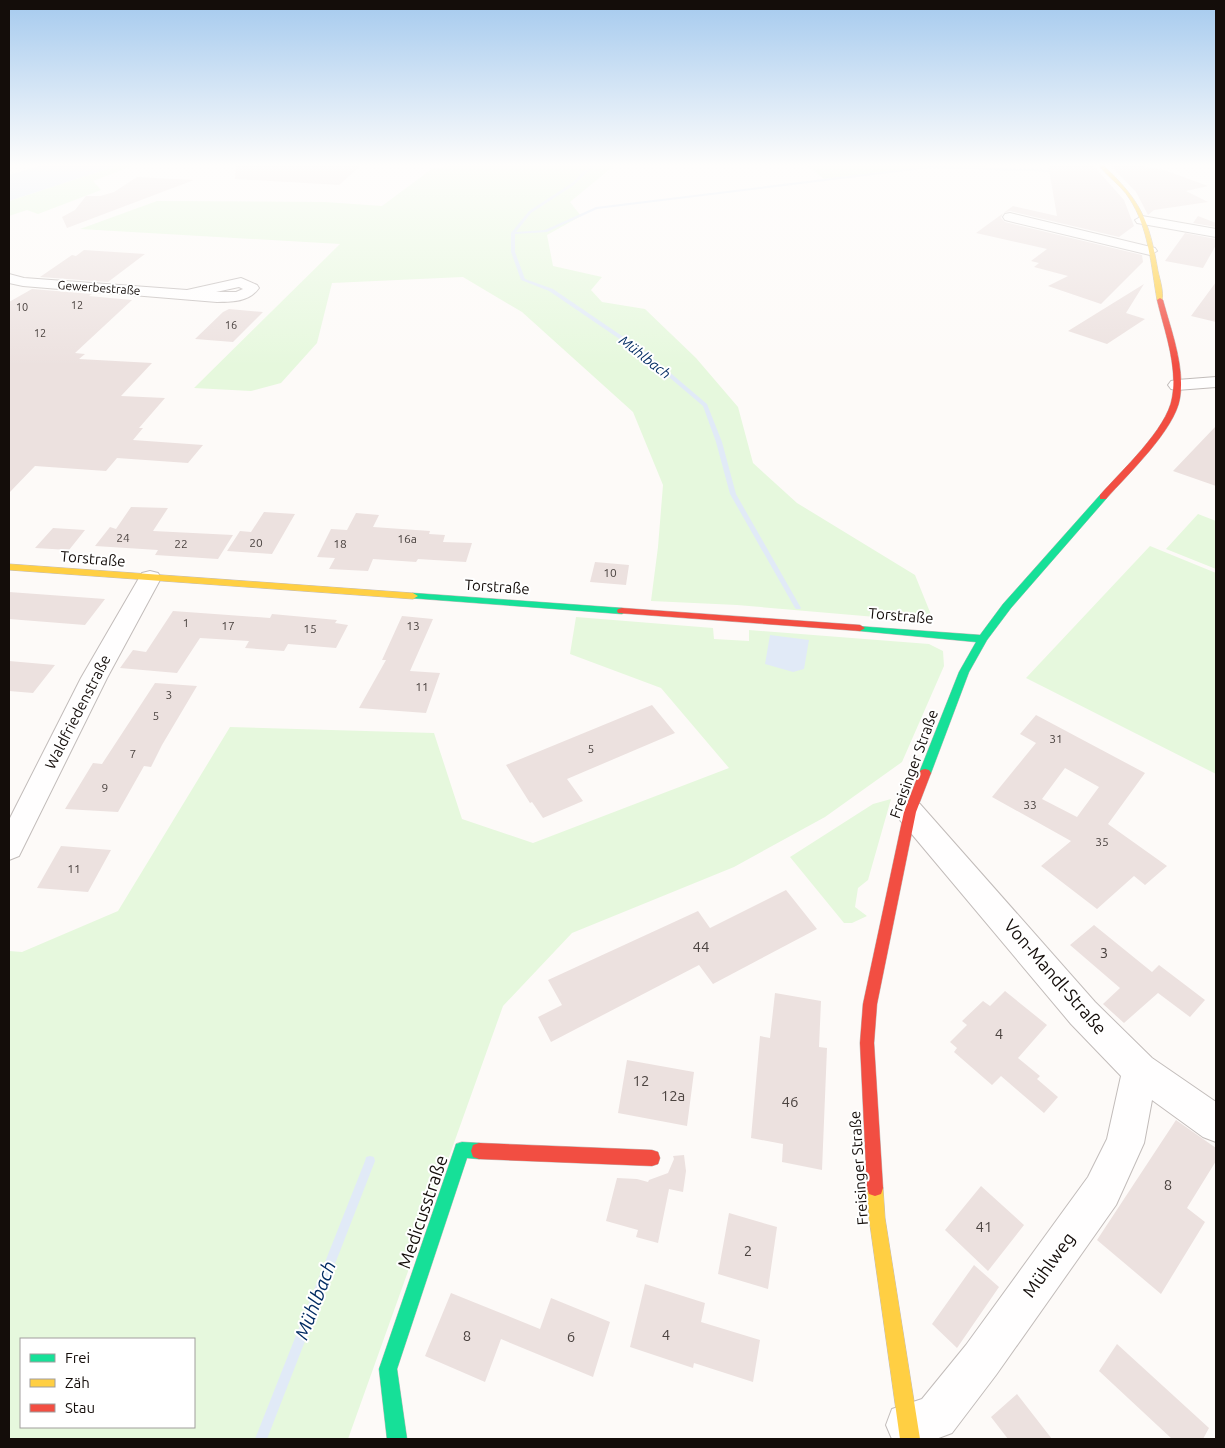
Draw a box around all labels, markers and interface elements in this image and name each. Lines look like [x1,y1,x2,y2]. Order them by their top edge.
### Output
street label: Gewerbestraße [57,278,141,297]
house number: 12 [71,299,83,311]
house number: 10 [16,301,28,313]
house number: 16 [225,319,237,331]
house number: 12 [34,327,46,339]
water label: Mühlbach [616,332,674,382]
house number: 24 [116,531,130,544]
house number: 16a [397,532,417,545]
house number: 20 [249,536,263,549]
house number: 22 [174,537,188,550]
house number: 18 [333,537,347,550]
street label: Torstraße [60,547,126,570]
house number: 10 [603,566,617,579]
street label: Torstraße [464,576,530,597]
street label: Torstraße [868,604,934,627]
house number: 1 [183,616,189,629]
house number: 17 [221,619,235,632]
house number: 13 [406,619,420,632]
house number: 15 [303,622,317,635]
street label: Waldfriedenstraße [41,652,114,772]
house number: 11 [415,680,429,693]
house number: 3 [166,688,172,701]
street label: Freisinger Straße [886,707,941,821]
house number: 5 [153,709,159,722]
house number: 31 [1049,732,1063,745]
house number: 5 [588,742,594,755]
house number: 7 [130,747,136,760]
house number: 9 [102,781,108,794]
house number: 33 [1023,798,1037,811]
house number: 35 [1095,835,1109,848]
house number: 11 [67,862,81,875]
street label: Von-Mandl-Straße [1000,915,1111,1038]
house number: 44 [693,938,709,955]
house number: 3 [1100,944,1108,961]
house number: 4 [995,1025,1003,1042]
house number: 12 [633,1072,649,1089]
house number: 12a [661,1087,685,1104]
house number: 46 [782,1093,798,1110]
street label: Freisinger Straße [846,1110,871,1226]
street label: Medicusstraße [393,1152,451,1271]
house number: 8 [1164,1176,1172,1193]
house number: 41 [976,1218,992,1235]
street label: Mühlweg [1018,1228,1078,1301]
house number: 2 [744,1242,752,1259]
water label: Mühlbach [290,1258,340,1342]
house number: 4 [662,1326,670,1343]
house number: 8 [463,1327,471,1344]
house number: 6 [567,1328,575,1345]
legend [20,1338,195,1428]
text: Frei [65,1349,90,1366]
text: Zäh [65,1374,90,1391]
text: Stau [65,1399,95,1416]

